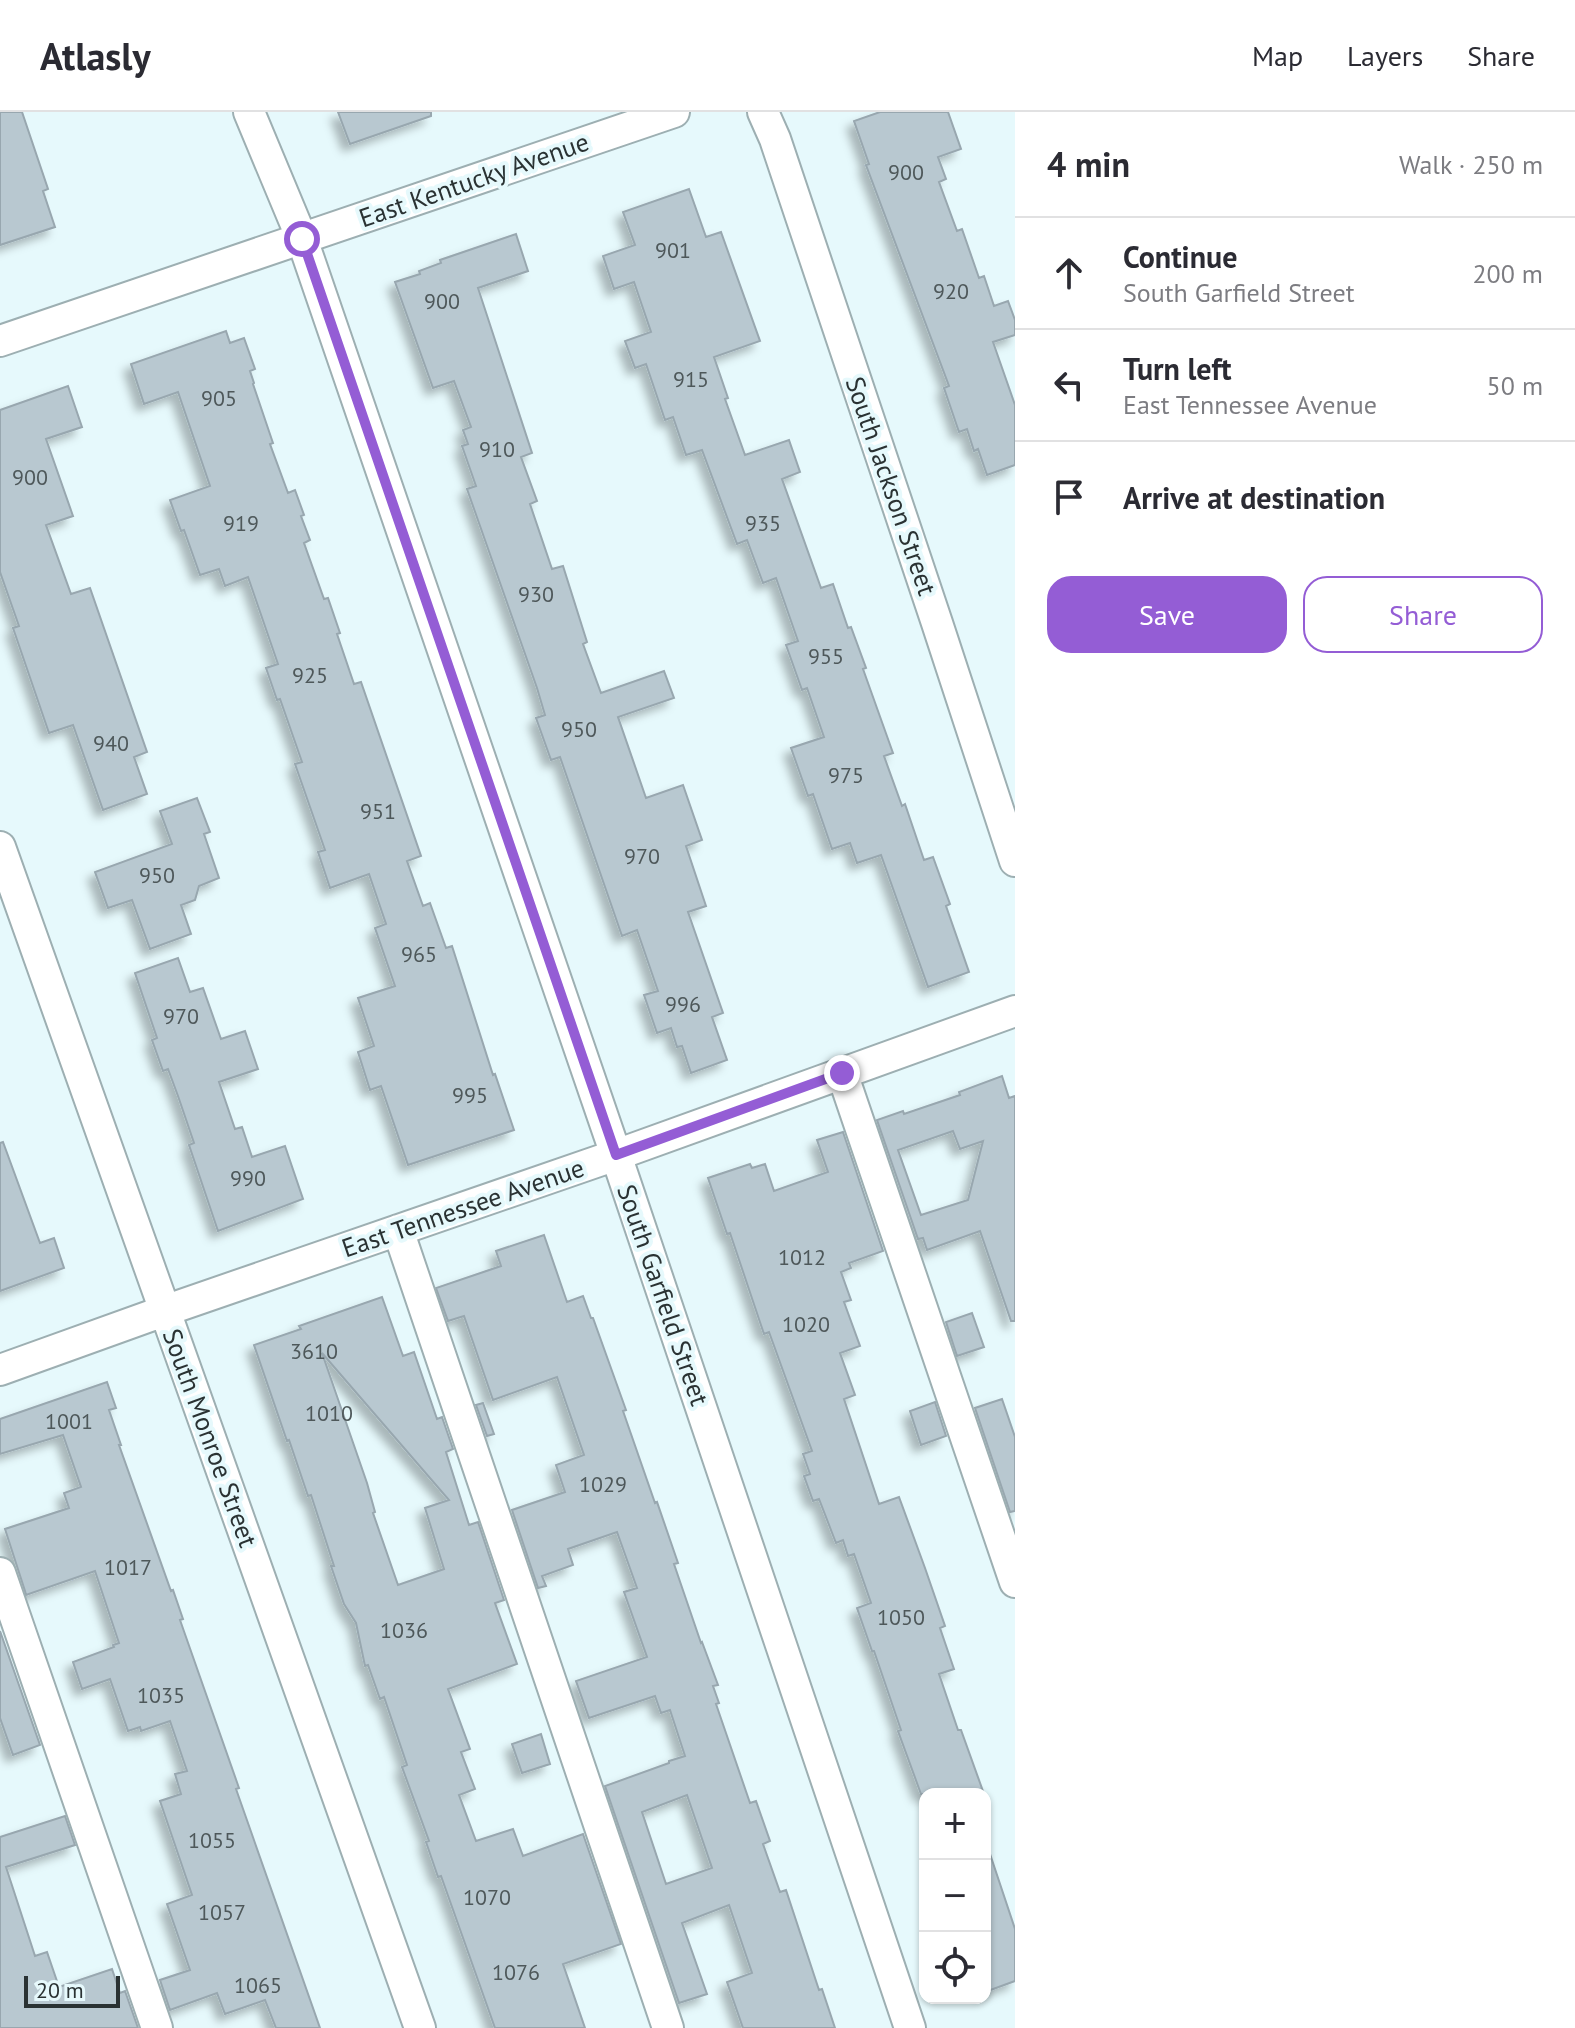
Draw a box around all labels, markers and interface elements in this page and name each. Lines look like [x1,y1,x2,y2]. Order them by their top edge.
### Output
text: Atlasly [40,31,151,80]
text: Map [1252,37,1303,74]
text: Layers [1347,37,1423,74]
text: Share [1467,37,1535,74]
street label: East Kentucky Avenue [355,125,593,234]
text: 4 min [1047,142,1130,186]
text: Walk · 250 m [1399,148,1543,181]
house number: 900 [888,158,924,186]
route start [284,221,320,257]
house number: 901 [655,236,691,264]
text: Continue [1123,237,1237,276]
icon: ahead [1047,251,1091,295]
text: 200 m [1472,257,1543,290]
text: South Garfield Street [1123,276,1355,309]
house number: 920 [933,277,969,305]
house number: 900 [424,287,460,315]
text: Turn left [1123,349,1231,388]
icon: left [1047,363,1091,407]
house number: 915 [673,365,709,393]
text: 50 m [1487,369,1543,402]
street label: South Jackson Street [839,372,944,600]
house number: 905 [201,384,237,412]
text: East Tennessee Avenue [1123,388,1377,421]
house number: 910 [479,435,515,463]
house number: 900 [12,463,48,491]
icon: arrive [1047,475,1091,519]
text: Arrive at destination [1123,478,1385,517]
house number: 919 [223,509,259,537]
house number: 935 [745,509,781,537]
button: Save [1047,576,1287,653]
button: Share [1303,576,1543,653]
house number: 930 [518,580,554,608]
house number: 955 [808,642,844,670]
house number: 925 [292,661,328,689]
house number: 950 [561,715,597,743]
house number: 940 [93,729,129,757]
house number: 975 [828,761,864,789]
house number: 951 [360,797,396,825]
house number: 970 [624,842,660,870]
house number: 950 [139,861,175,889]
house number: 965 [401,940,437,968]
house number: 996 [665,990,701,1018]
house number: 970 [163,1002,199,1030]
route end [824,1055,860,1091]
house number: 995 [452,1081,488,1109]
street label: East Tennessee Avenue [337,1151,588,1264]
house number: 990 [230,1164,266,1192]
street label: South Garfield Street [610,1180,717,1410]
house number: 1012 [778,1243,826,1271]
house number: 1020 [782,1310,830,1338]
street label: South Monroe Street [156,1324,265,1552]
house number: 3610 [290,1337,338,1365]
house number: 1010 [305,1399,353,1427]
house number: 1001 [45,1407,93,1435]
house number: 1029 [579,1470,627,1498]
house number: 1017 [104,1553,152,1581]
house number: 1050 [877,1603,925,1631]
house number: 1036 [380,1616,428,1644]
house number: 1035 [137,1681,185,1709]
map controls [919,1788,991,2004]
button: + [919,1788,991,1860]
house number: 1055 [188,1826,236,1854]
button: − [919,1860,991,1932]
house number: 1070 [463,1883,511,1911]
house number: 1057 [198,1898,246,1926]
button: locate [919,1932,991,2004]
house number: 1076 [492,1958,540,1986]
house number: 1065 [234,1971,282,1999]
scale bar [24,1972,120,2008]
text: 20 m [36,1976,84,2004]

